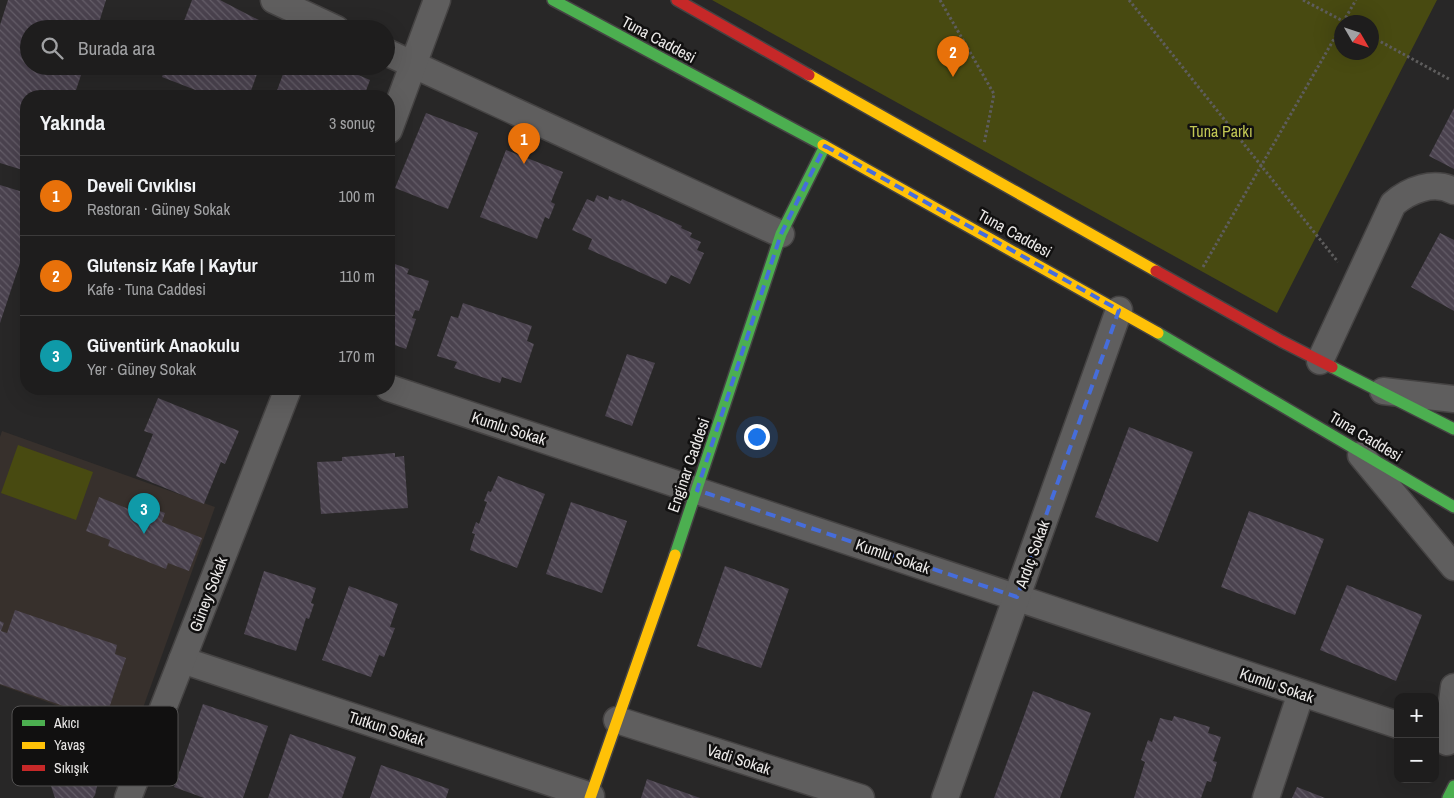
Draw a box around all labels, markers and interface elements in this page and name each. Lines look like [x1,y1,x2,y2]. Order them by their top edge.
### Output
street label: Tuna Caddesi [618,10,700,68]
north arrow [1334,15,1379,60]
search box [20,20,395,75]
icon: search [38,34,66,62]
text: Burada ara [78,35,155,61]
pin: 2 [937,36,969,77]
text: Yakında [40,108,105,137]
text: 3 sonuç [329,112,375,134]
park label: Tuna Parkı [1189,120,1253,142]
pin: 1 [508,123,540,164]
text: Develi Cıvıklısı [87,172,196,198]
text: 1 [52,185,60,207]
text: 100 m [339,185,375,207]
text: Restoran · Güney Sokak [87,198,230,220]
street label: Tuna Caddesi [974,204,1056,262]
text: Glutensiz Kafe | Kaytur [87,252,258,278]
text: 2 [52,265,60,287]
text: 110 m [339,265,375,287]
text: Kafe · Tuna Caddesi [87,278,206,300]
text: Güventürk Anaokulu [87,332,240,358]
text: 3 [52,345,60,367]
text: 170 m [339,345,375,367]
text: Yer · Güney Sokak [87,358,196,380]
street label: Kumlu Sokak [469,406,550,451]
street label: Tuna Caddesi [1325,406,1407,466]
street label: Enginar Caddesi [662,415,714,515]
your location [744,424,770,450]
pin: 3 [128,493,160,534]
street label: Ardıç Sokak [1009,517,1055,592]
street label: Kumlu Sokak [853,533,934,579]
street label: Güney Sokak [184,553,233,635]
street label: Kumlu Sokak [1237,662,1318,708]
map controls [1394,693,1439,783]
button: + [1394,693,1439,738]
street label: Tutkun Sokak [346,705,428,751]
legend [12,706,178,786]
text: Akıcı [53,714,80,732]
text: Yavaş [54,736,85,754]
street label: Vadi Sokak [704,738,774,780]
button: − [1394,738,1439,783]
text: Sıkışık [54,759,89,777]

